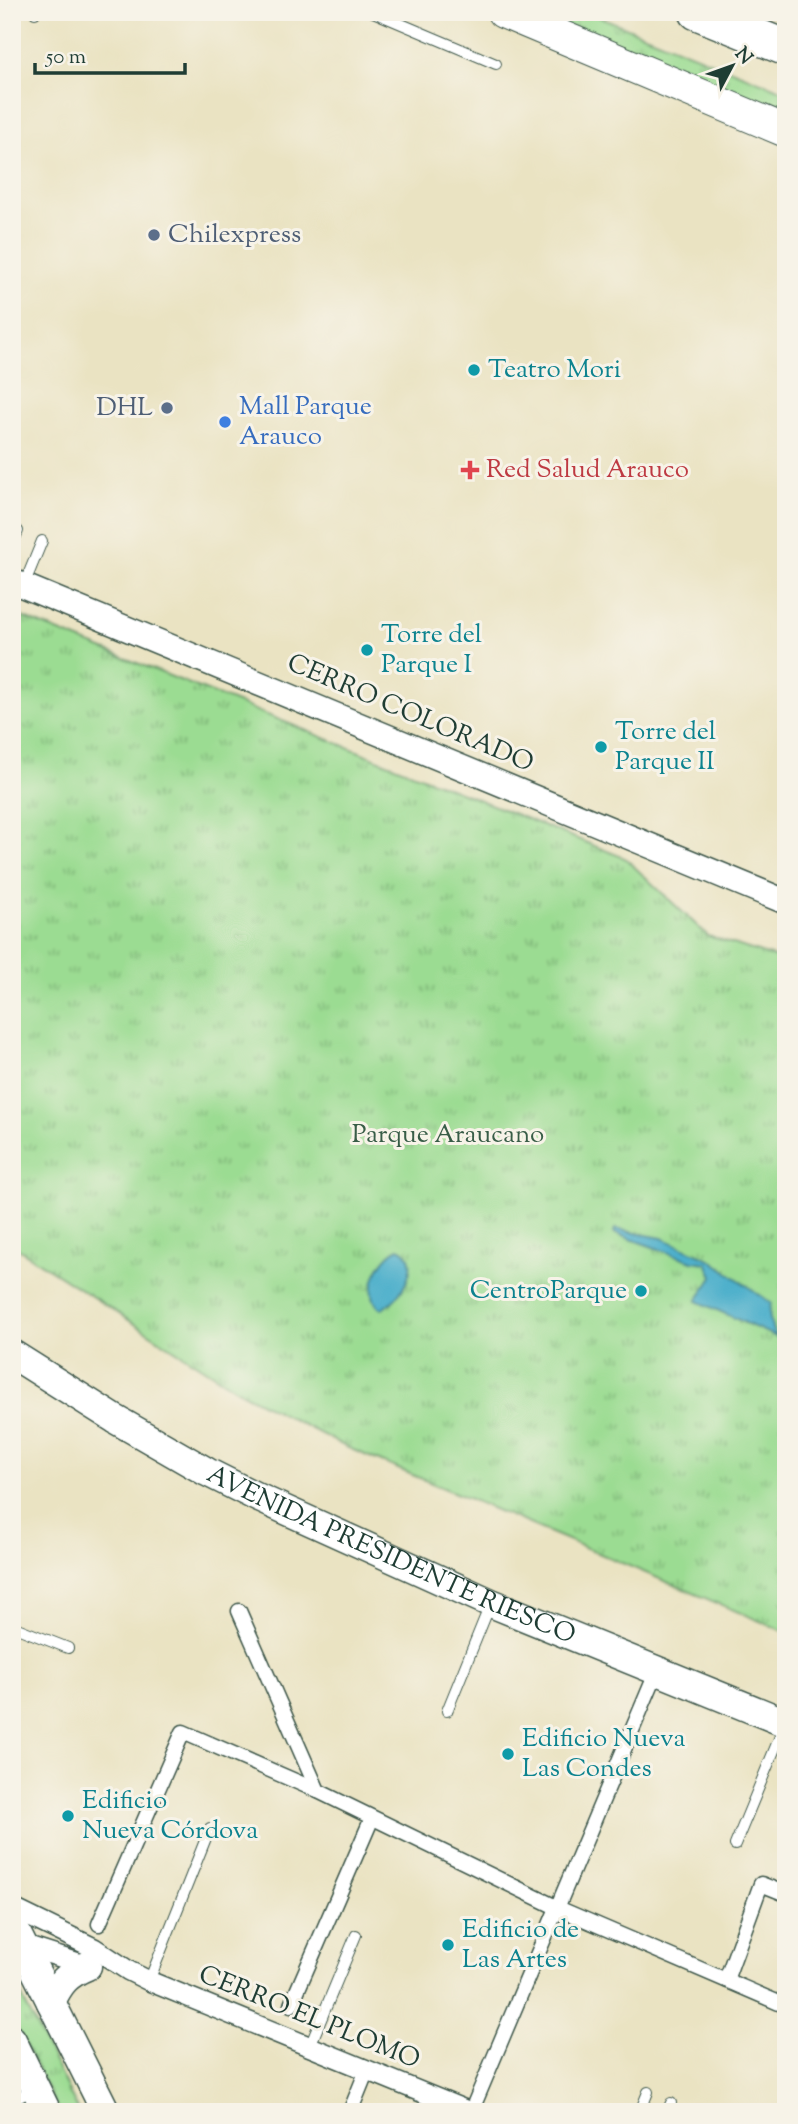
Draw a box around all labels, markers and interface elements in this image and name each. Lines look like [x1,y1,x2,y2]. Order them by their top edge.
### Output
scale bar [35,32,186,76]
north arrow [696,32,766,102]
text: N [728,42,758,71]
text: 50 m [45,43,86,73]
place label: Chilexpress [168,217,301,254]
marker: Chilexpress [146,227,162,243]
place label: Teatro Mori [488,352,621,389]
marker: Teatro Mori [466,362,482,378]
place label: Mall Parque Arauco [239,389,372,456]
place label: DHL [96,390,153,427]
marker: DHL [159,400,175,416]
marker: Mall Parque Arauco [217,414,233,430]
place label: Red Salud Arauco [486,452,689,489]
marker: Red Salud Arauco [460,460,480,480]
place label: Torre del Parque I [381,617,482,684]
marker: Torre del Parque I [359,642,375,658]
street label: CERRO COLORADO [281,645,539,783]
place label: Torre del Parque II [615,714,716,781]
marker: Torre del Parque II [593,739,609,755]
park label: Parque Araucano [352,1117,544,1154]
place label: CentroParque [470,1273,627,1310]
marker: CentroParque [633,1283,649,1299]
street label: AVENIDA PRESIDENTE RIESCO [200,1456,581,1654]
place label: Edificio Nueva Las Condes [522,1721,686,1788]
marker: Edificio Nueva Las Condes [500,1746,516,1762]
place label: Edificio Nueva Córdova [82,1783,258,1850]
marker: Edificio Nueva Córdova [60,1808,76,1824]
place label: Edificio de Las Artes [462,1912,579,1979]
marker: Edificio de Las Artes [440,1937,456,1953]
street label: CERRO EL PLOMO [193,1957,425,2079]

